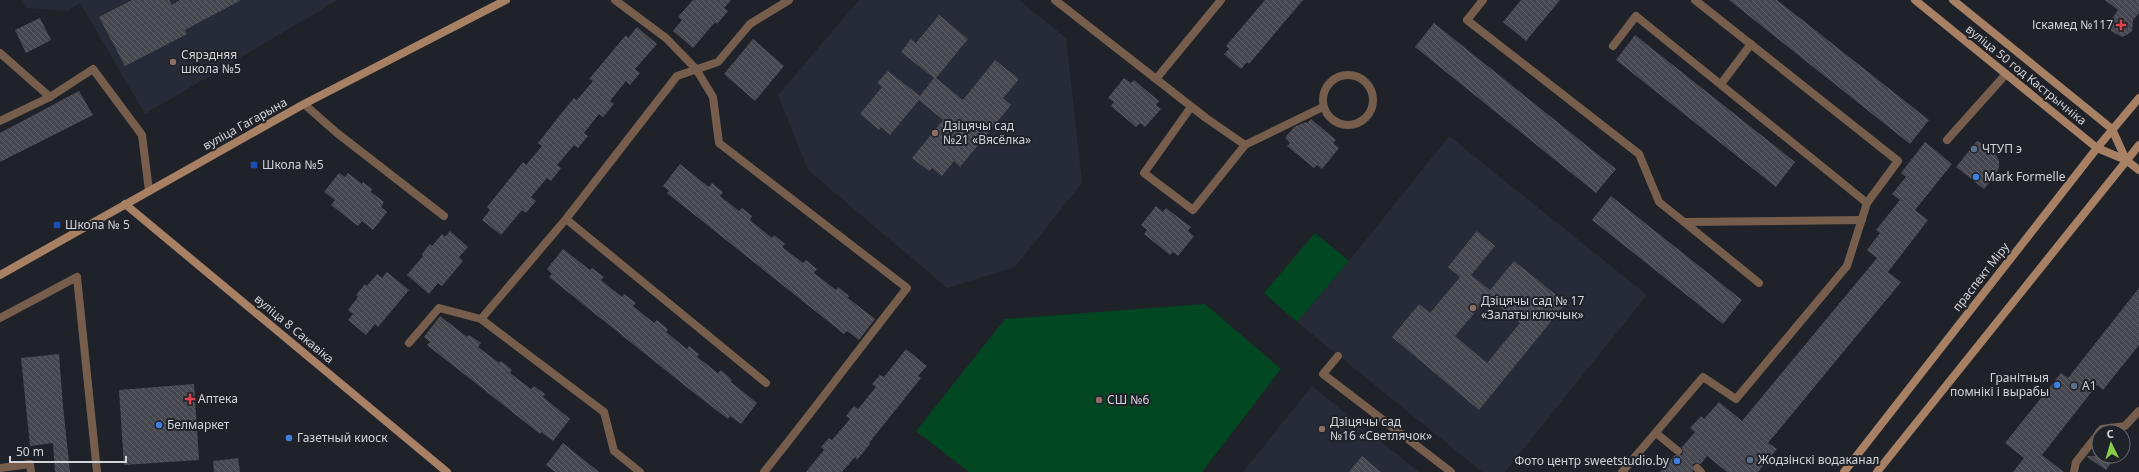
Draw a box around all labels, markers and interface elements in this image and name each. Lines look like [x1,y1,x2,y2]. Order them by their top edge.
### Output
place label: Іскамед №117 [2032,16,2113,33]
street label: вуліца 50 год Кастрычніка [1962,20,2090,129]
marker: Іскамед №117 [2116,20,2126,30]
place label: Сярэдняя школа №5 [181,46,241,77]
marker: Сярэдняя школа №5 [168,57,178,67]
street label: вуліца Гагарына [199,93,290,154]
place label: Дзіцячы сад №21 «Вясёлка» [943,117,1031,148]
marker: Дзіцячы сад №21 «Вясёлка» [930,128,940,138]
place label: ЧТУП э [1982,140,2022,157]
marker: ЧТУП э [1969,144,1979,154]
place label: Школа №5 [262,156,324,173]
marker: Школа №5 [249,160,259,170]
place label: Mark Formelle [1984,168,2066,185]
marker: Mark Formelle [1971,172,1981,182]
place label: Школа № 5 [65,216,130,233]
marker: Школа № 5 [52,220,62,230]
street label: праспект Міру [1948,238,2013,315]
street label: вуліца 8 Сакавіка [251,290,338,367]
place label: Дзіцячы сад № 17 «Залаты ключык» [1481,292,1584,323]
marker: Дзіцячы сад № 17 «Залаты ключык» [1468,303,1478,313]
place label: Гранітныя помнікі і вырабы [1950,369,2049,400]
place label: A1 [2082,377,2097,394]
marker: Гранітныя помнікі і вырабы [2052,380,2062,390]
marker: A1 [2069,381,2079,391]
place label: Аптека [198,390,238,407]
place label: СШ №6 [1107,391,1149,408]
marker: Аптека [185,394,195,404]
marker: СШ №6 [1094,395,1104,405]
place label: Дзіцячы сад №16 «Светлячок» [1330,413,1432,444]
place label: Белмаркет [167,416,230,433]
marker: Белмаркет [154,420,164,430]
marker: Дзіцячы сад №16 «Светлячок» [1317,424,1327,434]
north arrow [2091,424,2131,464]
text: С [2106,426,2114,441]
place label: Газетный киоск [297,429,388,446]
marker: Газетный киоск [284,433,294,443]
scale bar [10,438,126,464]
text: 50 m [16,443,44,460]
place label: Жодзінскі водаканал [1758,451,1879,468]
place label: Фото центр sweetstudio.by [1514,452,1670,469]
marker: Жодзінскі водаканал [1745,455,1755,465]
marker: Фото центр sweetstudio.by [1672,456,1682,466]

